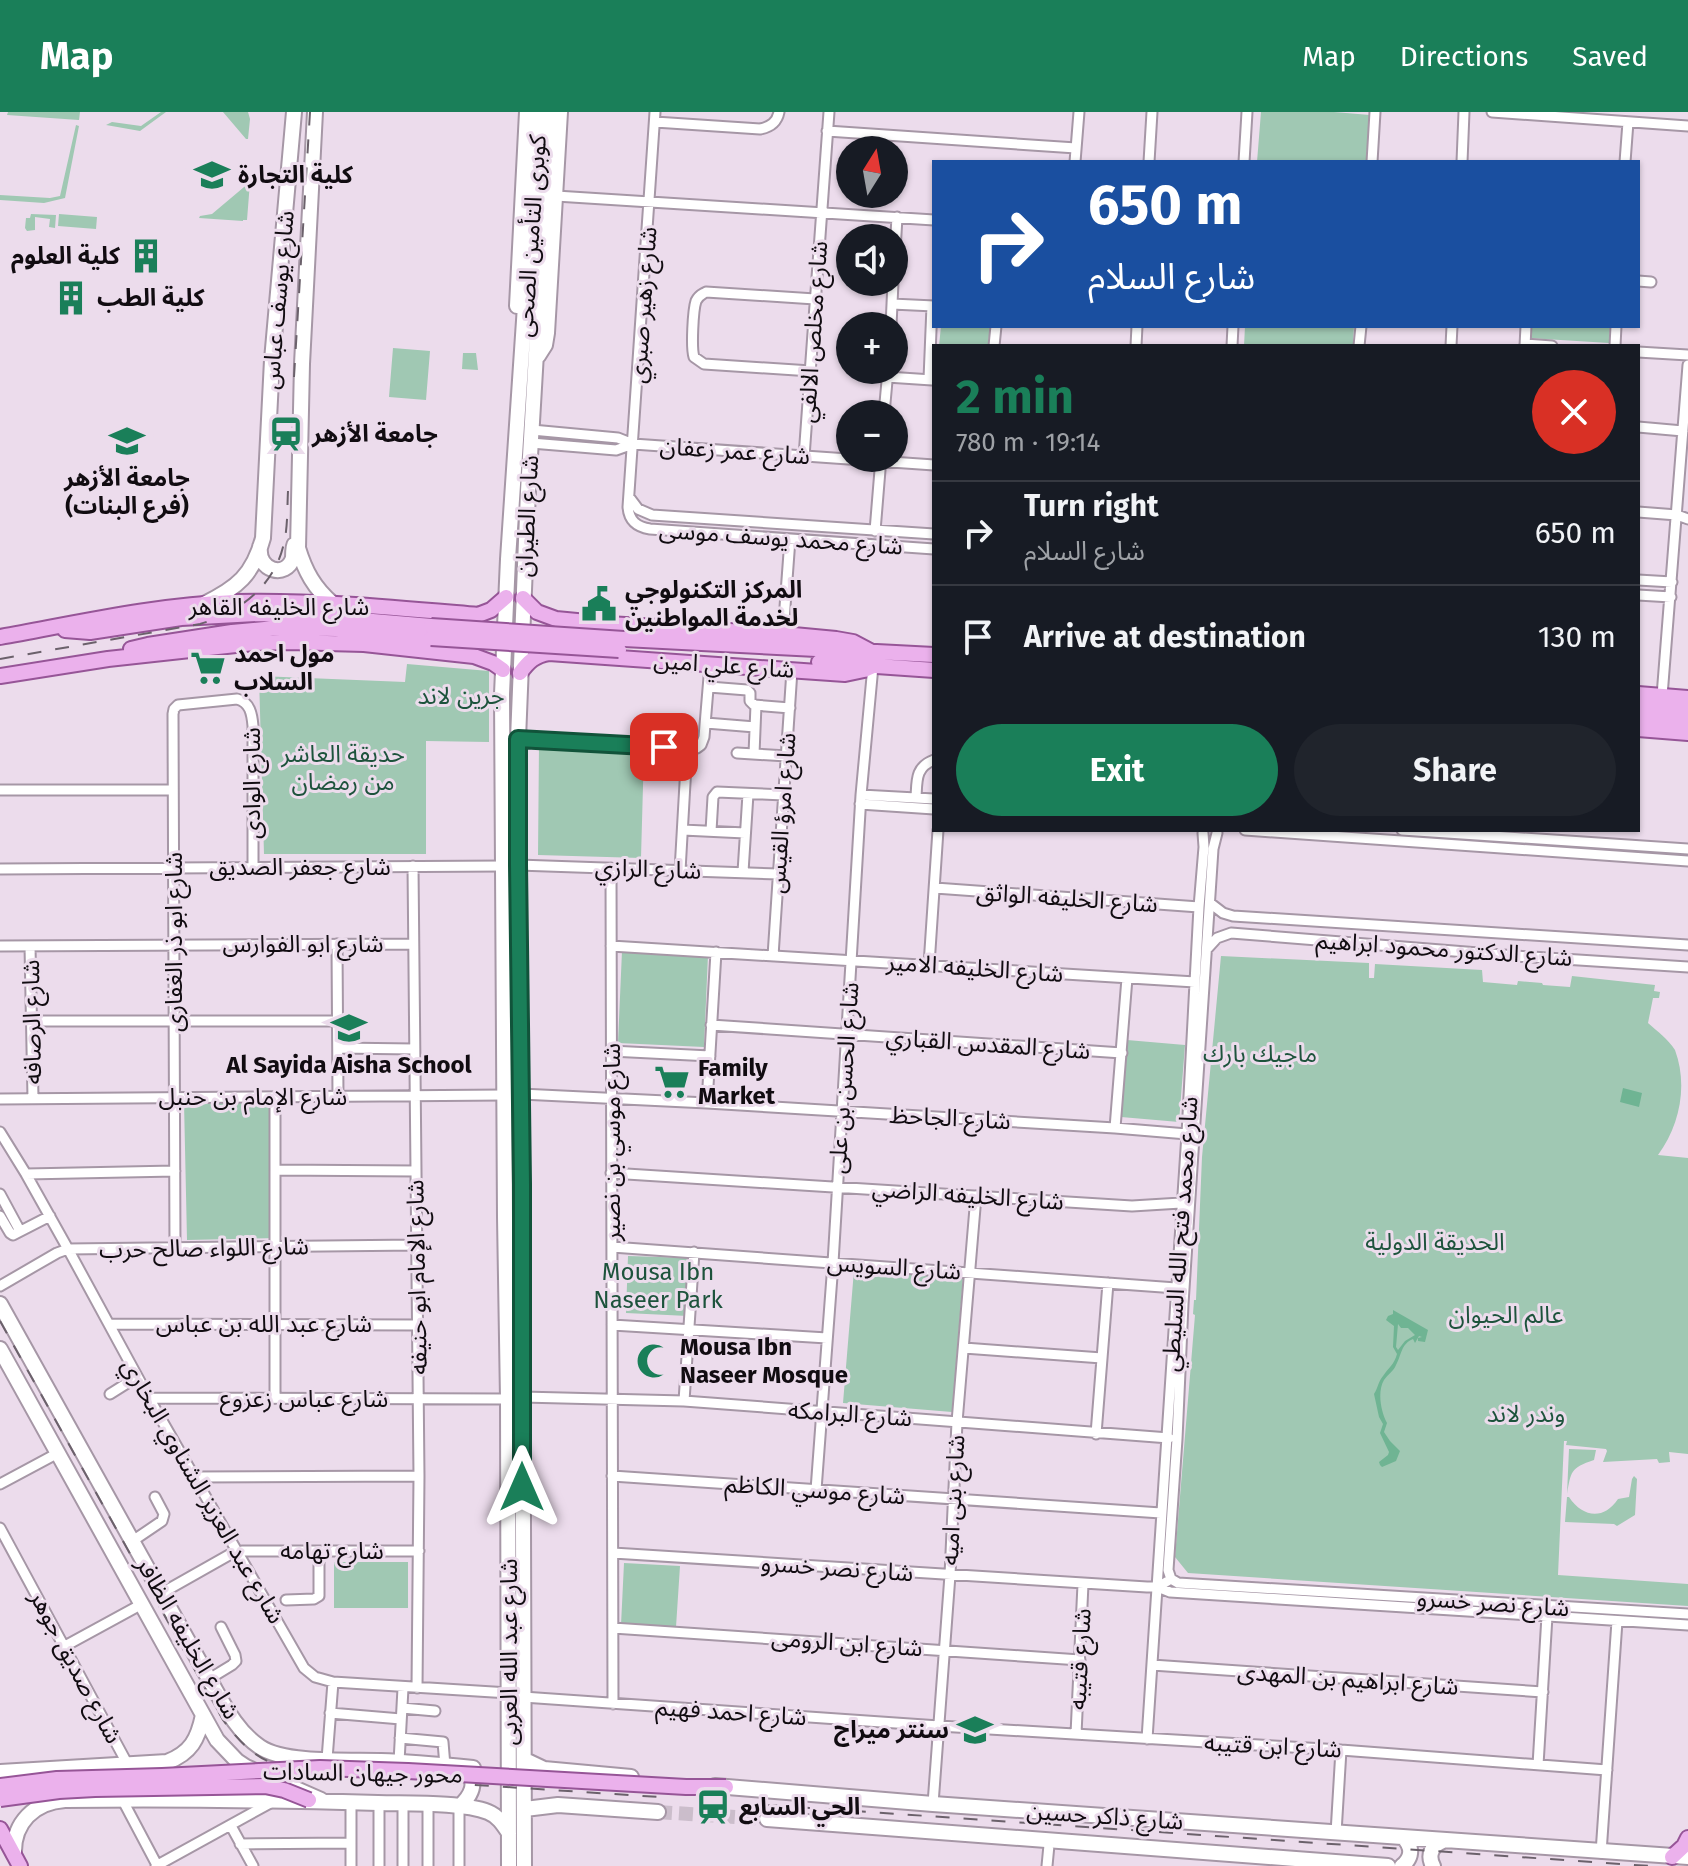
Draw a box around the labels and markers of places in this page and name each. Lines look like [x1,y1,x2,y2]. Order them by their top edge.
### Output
school or university icon: كلية التجارة [193,156,231,194]
place label: كلية التجارة [238,161,354,189]
building icon: كلية العلوم [127,237,165,275]
place label: كلية العلوم [11,242,121,274]
building icon: كلية الطب [52,279,90,317]
place label: كلية الطب [97,284,205,313]
station icon: جامعة الأزهر [267,415,305,453]
place label: جامعة الأزهر [311,420,438,448]
school or university icon: جامعة الأزهر (فرع البنات) [108,422,146,460]
place label: جامعة الأزهر (فرع البنات) [63,464,190,523]
place label: المركز التكنولوجي لخدمة المواطنين [625,576,802,632]
public building icon: المركز التكنولوجي لخدمة المواطنين [580,585,618,623]
place label: مول احمد السلاب [234,640,334,697]
supermarket icon: مول احمد السلاب [189,649,227,687]
pin [630,713,698,781]
school or university icon: Al Sayida Aisha School [330,1009,368,1047]
place label: Al Sayida Aisha School [225,1051,473,1079]
place label: Family Market [698,1054,776,1110]
supermarket icon: Family Market [653,1063,691,1101]
place label: Mousa Ibn Naseer Mosque [680,1333,848,1389]
mosque icon: Mousa Ibn Naseer Mosque [635,1342,673,1380]
school or university icon: سنتر ميراج [956,1711,994,1749]
place label: سنتر ميراج [834,1716,949,1747]
station icon: الحي السابع [694,1788,732,1826]
place label: الحي السابع [739,1793,860,1827]

